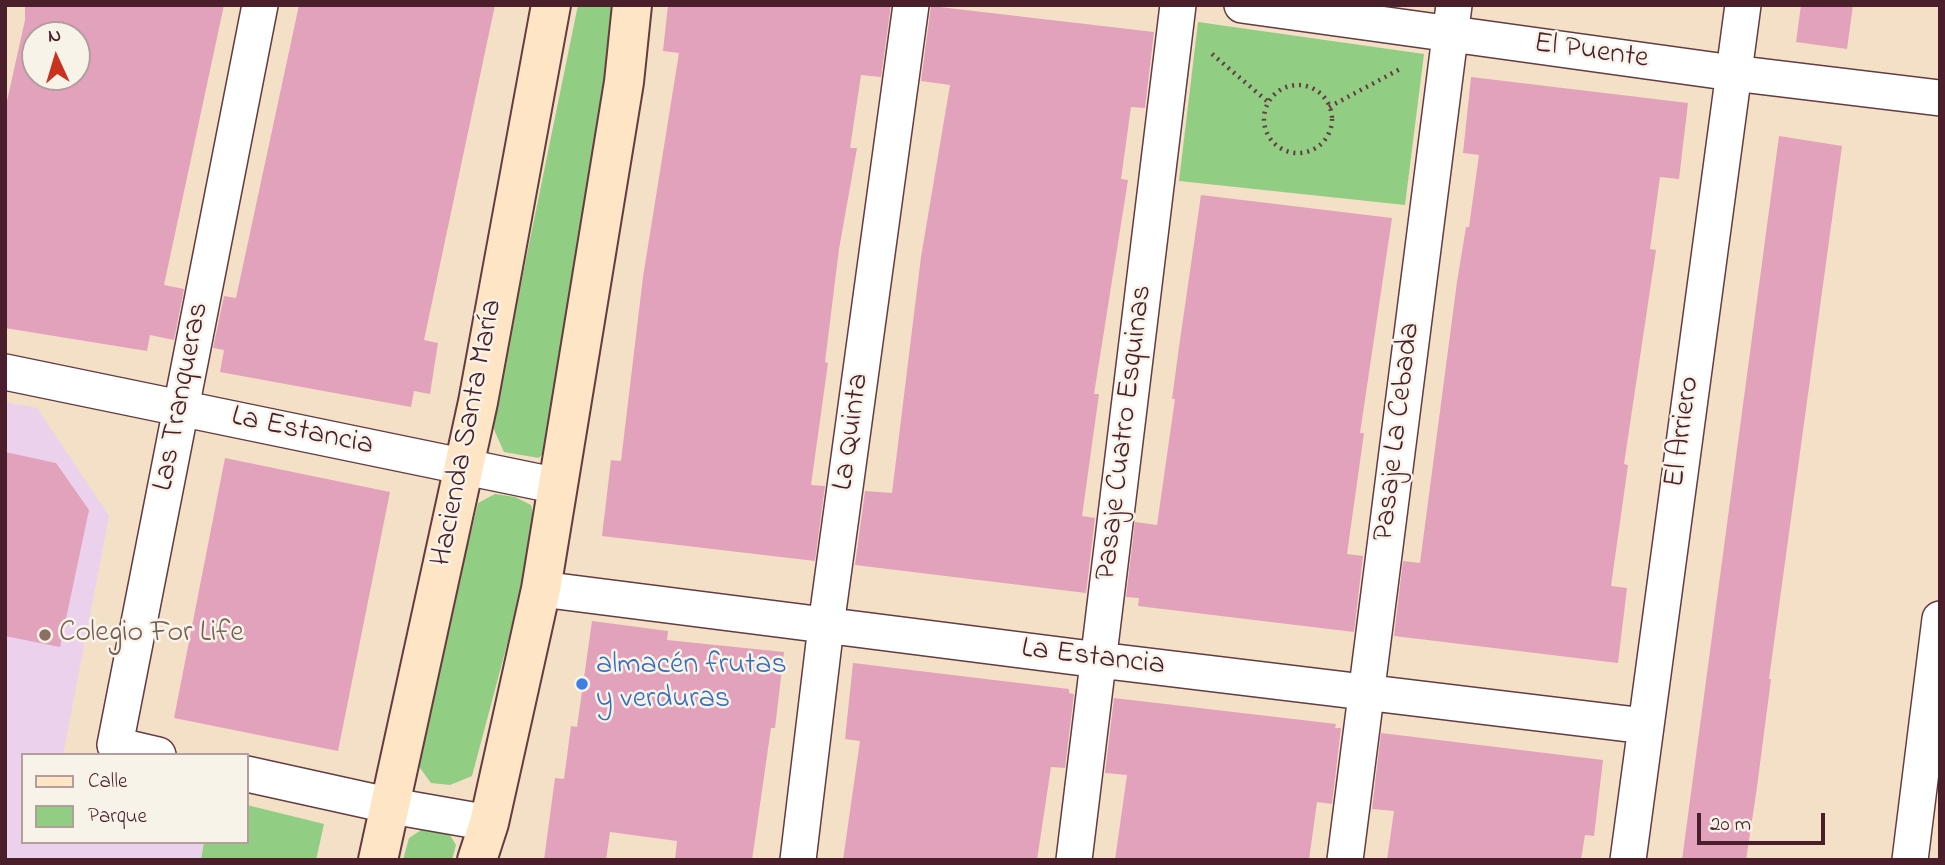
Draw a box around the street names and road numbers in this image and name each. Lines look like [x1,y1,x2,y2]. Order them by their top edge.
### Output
street label: El Puente [1532,27,1650,79]
street label: Pasaje Cuatro Esquinas [1090,283,1162,583]
street label: Hacienda Santa María [426,297,512,569]
street label: Las Tranqueras [147,300,219,494]
street label: Pasaje La Cebada [1368,321,1430,543]
street label: La Quinta [827,371,879,493]
street label: El Arriero [1658,374,1710,490]
street label: La Estancia [228,400,376,466]
street label: La Estancia [1019,632,1167,686]

